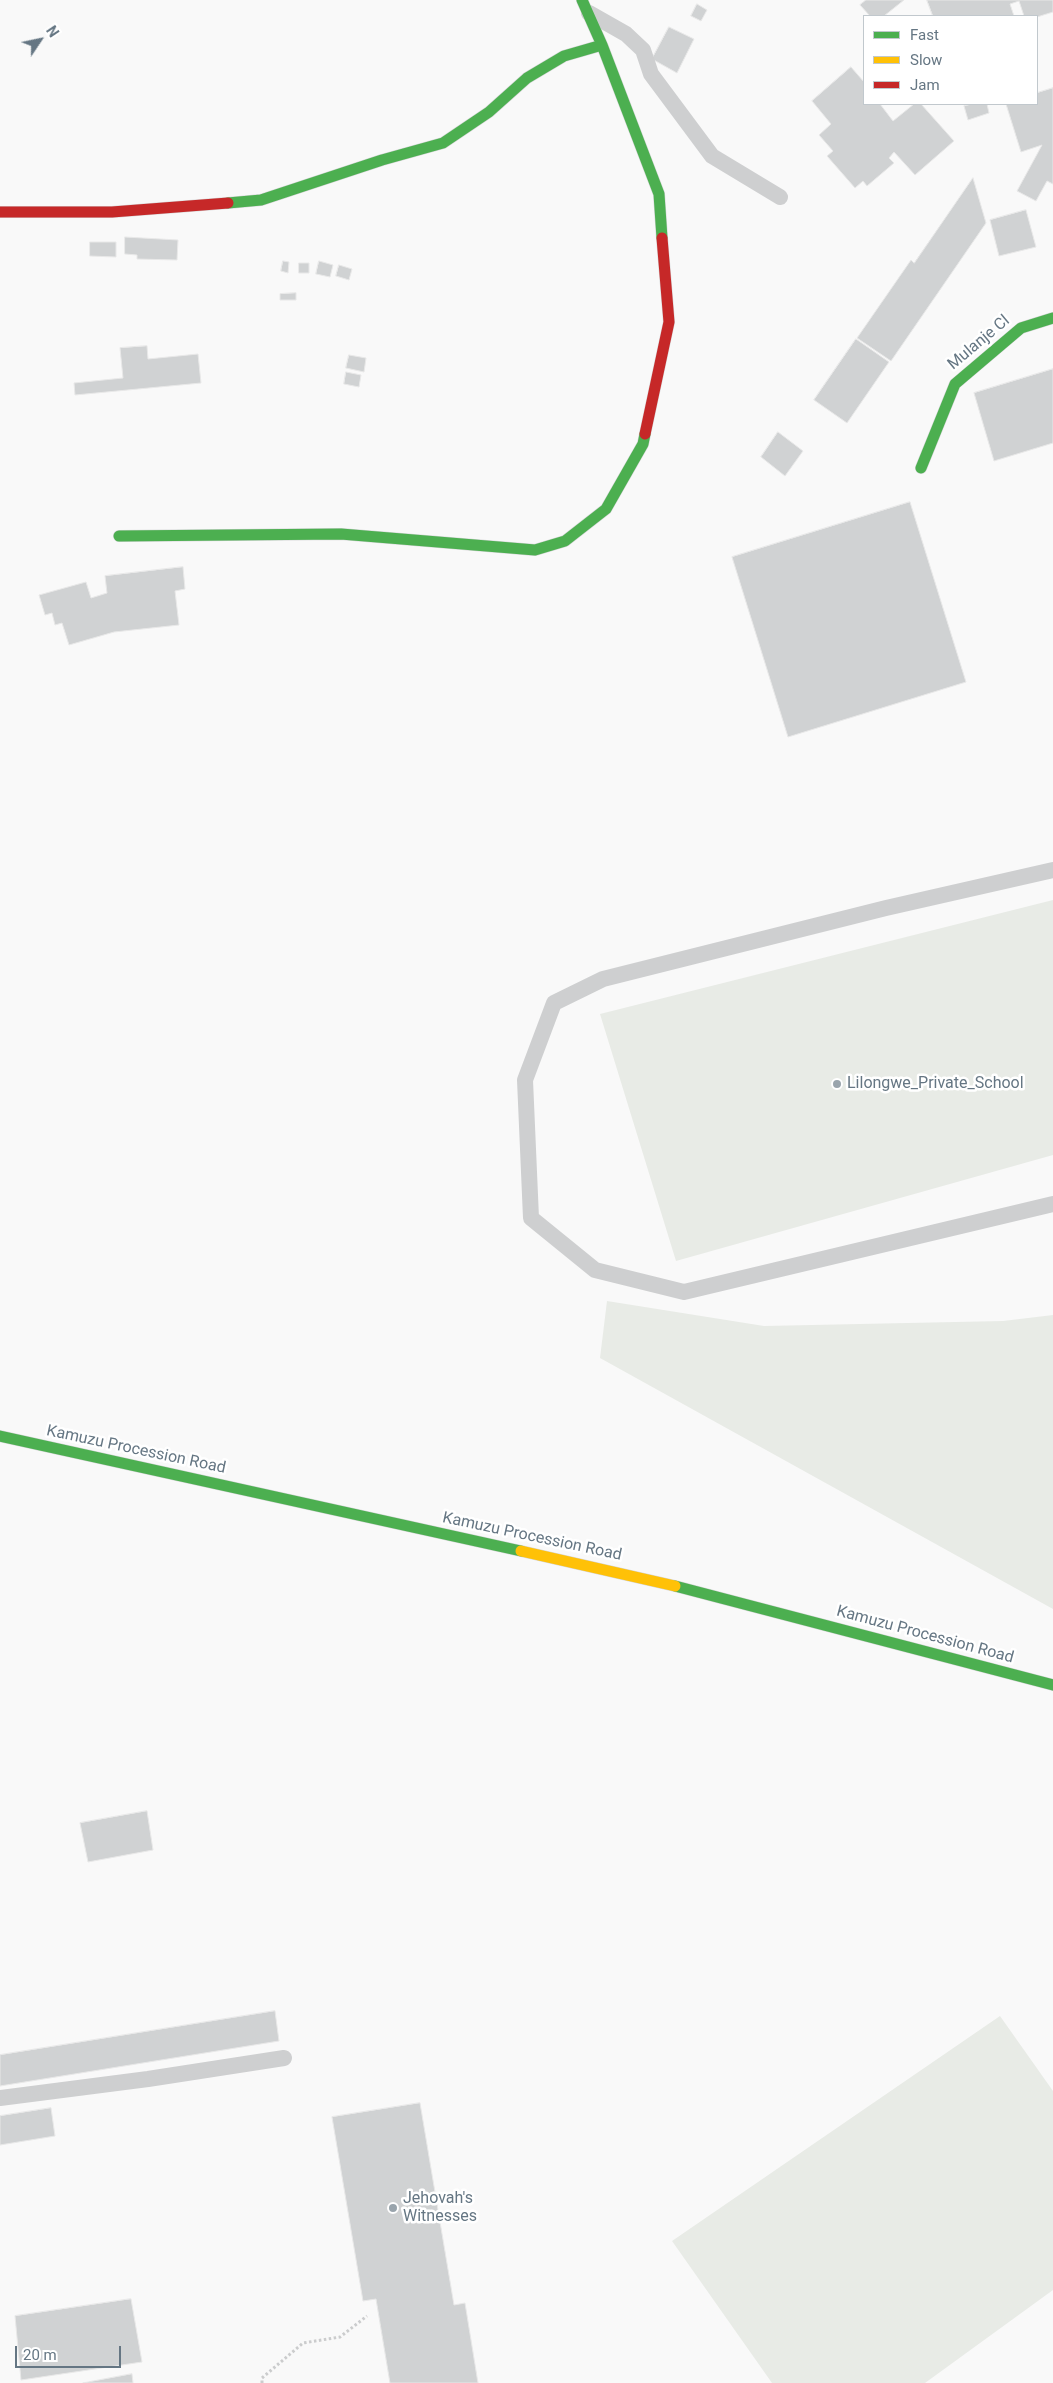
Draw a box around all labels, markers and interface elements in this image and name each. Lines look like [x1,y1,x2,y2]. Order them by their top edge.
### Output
north arrow [15,15,65,65]
legend [863,15,1038,105]
text: N [43,23,62,40]
text: Fast [910,26,939,44]
text: Slow [910,51,942,69]
text: Jam [910,76,940,94]
street label: Mulanje Cl [944,312,1014,374]
place label: Lilongwe_Private_School [847,1074,1024,1094]
marker: Lilongwe_Private_School [831,1078,843,1090]
street label: Kamuzu Procession Road [45,1422,227,1478]
street label: Kamuzu Procession Road [441,1509,623,1565]
street label: Kamuzu Procession Road [834,1602,1016,1668]
place label: Jehovah's Witnesses [403,2189,477,2227]
marker: Jehovah's Witnesses [387,2202,399,2214]
scale bar [18,2336,124,2368]
text: 20 m [23,2346,57,2364]

